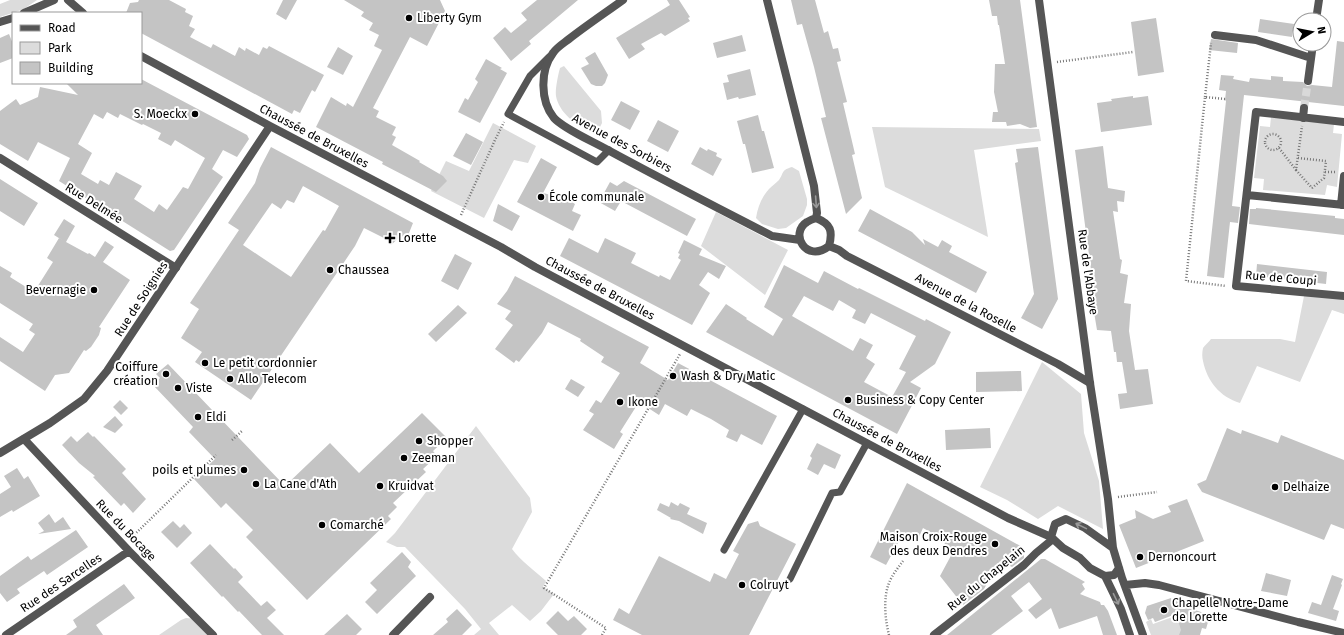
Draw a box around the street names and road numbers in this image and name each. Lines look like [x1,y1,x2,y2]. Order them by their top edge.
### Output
street label: Chaussée de Bruxelles [257,101,371,171]
street label: Avenue des Sorbiers [570,111,675,175]
street label: Rue Delmée [63,180,125,226]
street label: Rue de l'Abbaye [1075,228,1101,316]
street label: Chaussée de Bruxelles [543,253,657,323]
street label: Rue de Soignies [112,259,171,339]
street label: Rue de Coupi [1245,268,1317,288]
street label: Avenue de la Roselle [913,270,1019,336]
street label: Chaussée de Bruxelles [830,405,944,475]
street label: Rue du Bocage [93,496,159,564]
street label: Rue du Chapelain [944,542,1028,614]
street label: Rue des Sarcelles [18,550,105,615]

